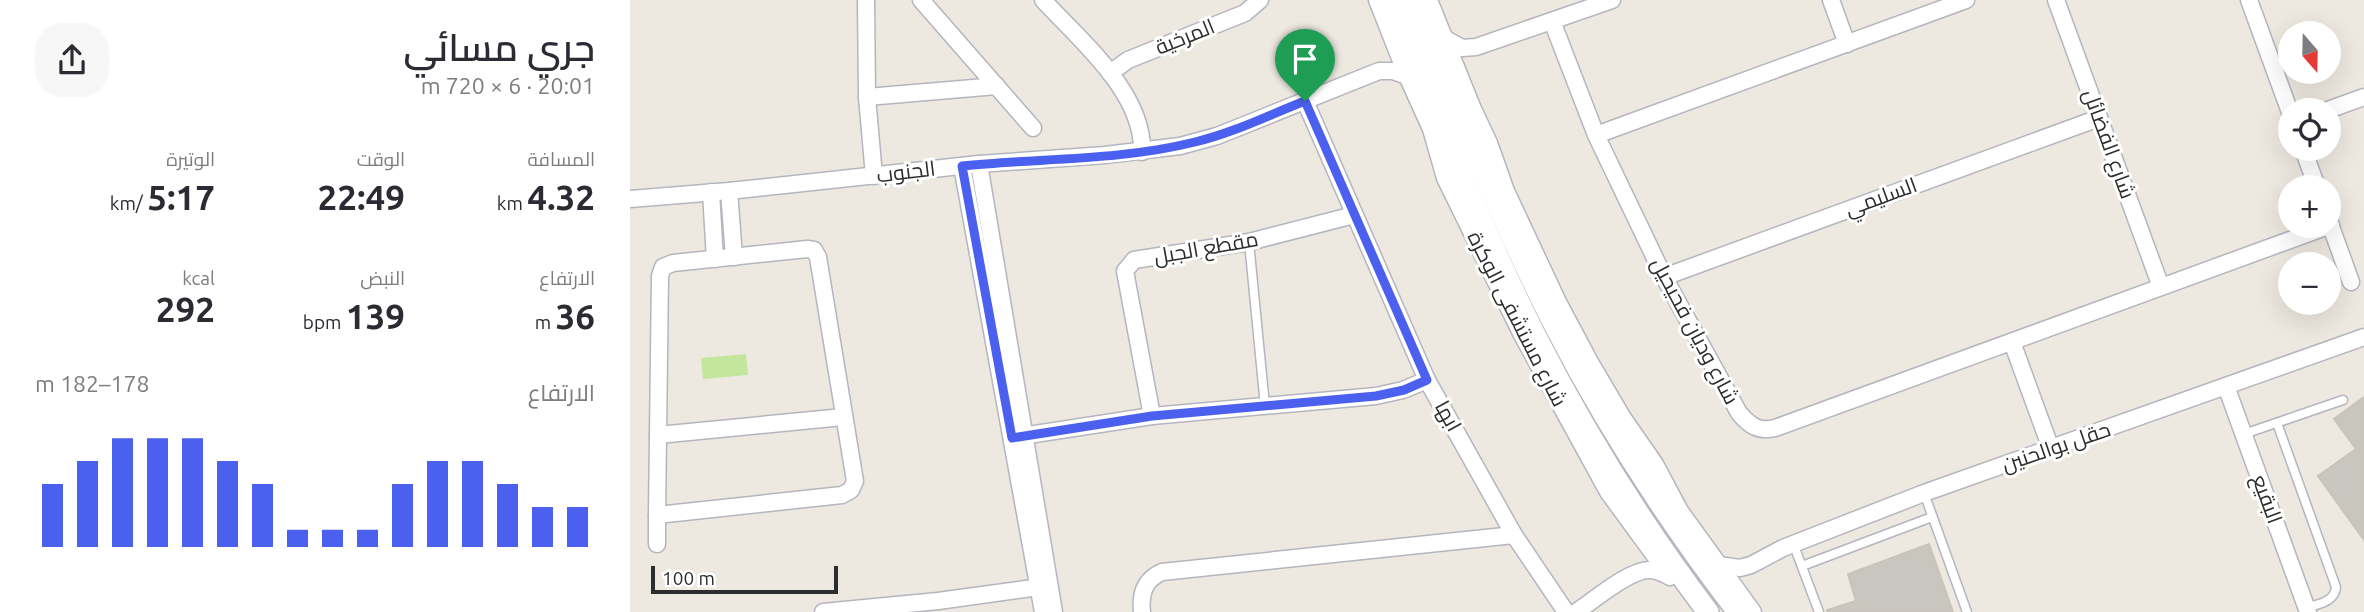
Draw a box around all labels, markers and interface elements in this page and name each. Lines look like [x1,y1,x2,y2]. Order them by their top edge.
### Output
street label: المرخية [1151,13,1218,60]
north arrow [2278,21,2342,84]
map controls [2278,21,2341,315]
button: share [35,23,109,97]
text: جري مسائي [403,26,595,68]
pin [1275,29,1335,101]
icon: arrive [1286,40,1324,78]
text: 20:01 · 6 × 720 m [421,73,595,98]
street label: شارع الفضائل [2076,86,2141,203]
button: locate [2278,98,2341,161]
text: الوتيرة [166,148,215,170]
text: الوقت [357,148,405,170]
text: المسافة [527,148,595,170]
street label: الجنوب [875,156,937,188]
street label: السليمي [1841,172,1922,225]
button: + [2278,175,2341,238]
text: 5:17 [147,177,215,217]
text: 22:49 [317,177,405,217]
text: 4.32 [527,177,595,217]
text: /km [110,192,147,214]
text: km [497,192,527,214]
street label: مقطع الجبل [1152,226,1260,271]
street label: شارع مستشفى الوكرة [1461,227,1572,411]
button: − [2278,252,2341,315]
street label: شارع وديان فحيحيل [1644,253,1745,409]
text: kcal [182,267,215,289]
text: النبض [360,267,405,289]
text: الارتفاع [539,267,595,289]
text: 292 [156,289,215,329]
text: 139 [346,296,405,336]
text: 36 [556,296,595,336]
text: bpm [303,311,346,333]
text: m [535,311,556,333]
text: 178–182 m [35,371,149,396]
text: الارتفاع [528,380,595,405]
street label: ابها [1429,396,1467,436]
street label: حقل بوالحنين [1998,416,2114,478]
street label: البقيع [2245,471,2288,527]
scale bar [651,563,838,595]
text: 100 m [662,567,715,589]

